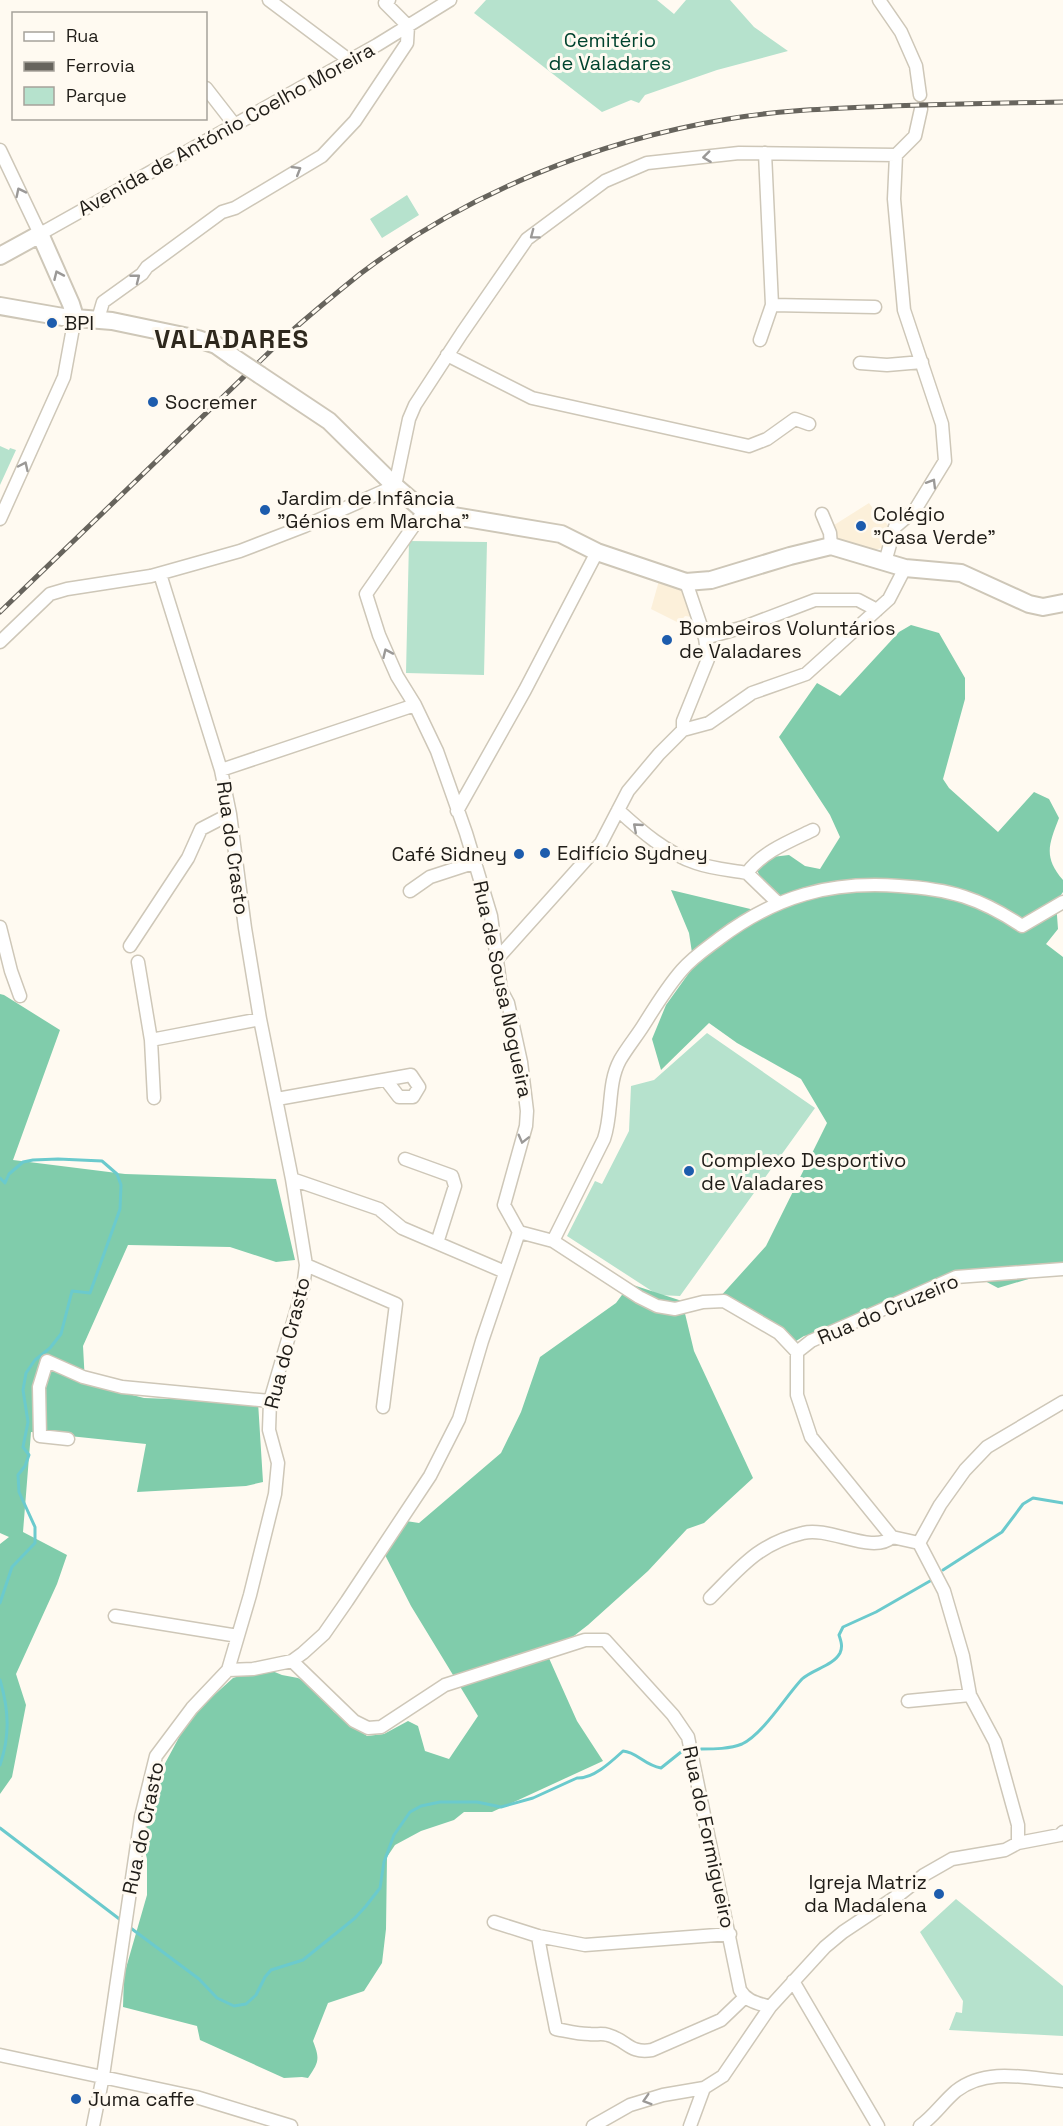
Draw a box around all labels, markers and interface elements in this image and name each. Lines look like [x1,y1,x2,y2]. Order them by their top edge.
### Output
legend [12,12,207,120]
text: Rua [66,24,99,47]
park label: Cemitério de Valadares [549,27,671,76]
street label: Avenida de António Coelho Moreira [73,36,379,222]
text: Ferrovia [66,54,135,77]
text: Parque [66,84,127,107]
one-way arrow [702,150,711,163]
one-way arrow [291,166,301,178]
one-way arrow [15,188,27,199]
one-way arrow [530,228,541,239]
one-way arrow [53,271,65,282]
one-way arrow [129,274,140,285]
place label: BPI [64,310,94,336]
marker: BPI [45,316,59,330]
district label: VALADARES [154,322,310,356]
place label: Socremer [165,389,257,415]
marker: Socremer [146,395,160,409]
one-way arrow [17,462,29,473]
one-way arrow [924,479,936,489]
place label: Jardim de Infância "Génios em Marcha" [277,485,469,534]
place label: Colégio "Casa Verde" [873,501,996,550]
marker: Jardim de Infância "Génios em Marcha" [258,503,272,517]
marker: Colégio "Casa Verde" [854,519,868,533]
place label: Bombeiros Voluntários de Valadares [679,615,895,664]
marker: Bombeiros Voluntários de Valadares [660,633,674,647]
one-way arrow [383,649,395,660]
street label: Rua do Crasto [211,779,255,917]
one-way arrow [633,823,644,834]
place label: Edifício Sydney [557,840,708,866]
place label: Café Sidney [392,841,507,867]
marker: Edifício Sydney [538,846,552,860]
marker: Café Sidney [512,847,526,861]
street label: Rua de Sousa Nogueira [467,878,539,1100]
one-way arrow [518,1134,531,1144]
place label: Complexo Desportivo de Valadares [701,1147,906,1196]
marker: Complexo Desportivo de Valadares [682,1164,696,1178]
street label: Rua do Cruzeiro [814,1268,962,1350]
street label: Rua do Crasto [258,1274,316,1412]
street label: Rua do Formigueiro [677,1743,741,1931]
street label: Rua do Crasto [116,1759,170,1897]
place label: Igreja Matriz da Madalena [804,1869,927,1918]
marker: Igreja Matriz da Madalena [932,1887,946,1901]
place label: Juma caffe [88,2086,195,2112]
marker: Juma caffe [69,2092,83,2106]
one-way arrow [642,2093,653,2105]

